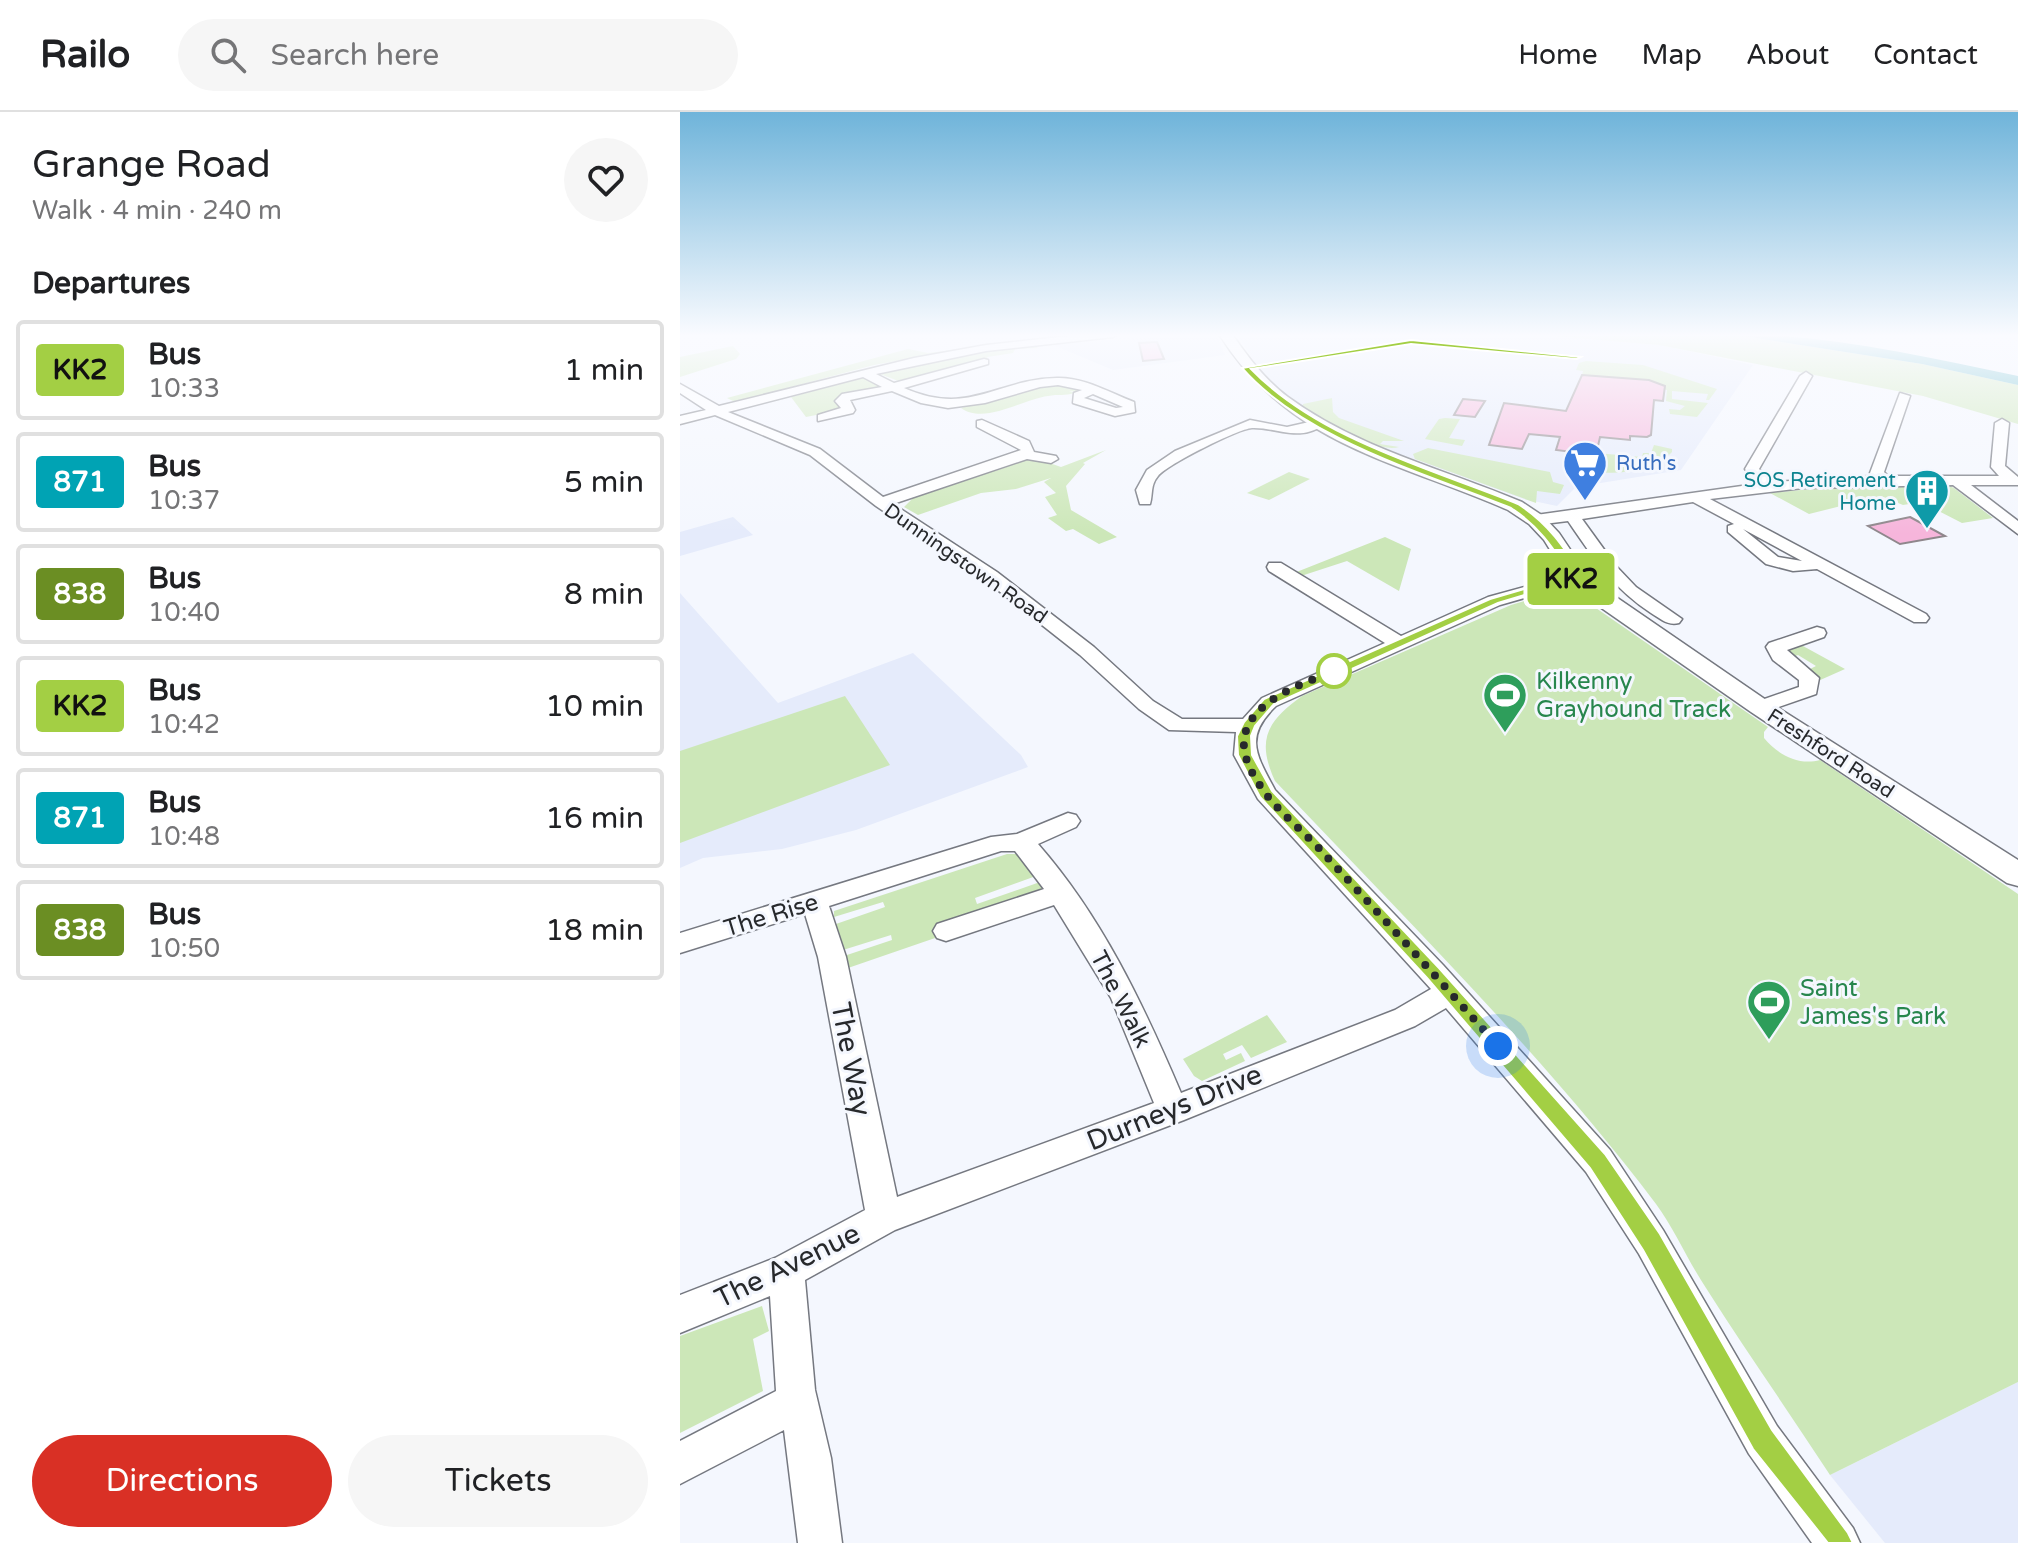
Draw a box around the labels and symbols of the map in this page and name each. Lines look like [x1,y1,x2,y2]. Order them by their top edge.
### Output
supermarket icon: Ruth's [1561,439,1609,502]
place label: Ruth's [1616,452,1676,476]
building icon: SOS Retirement Home [1903,467,1951,530]
place label: SOS Retirement Home [1744,469,1896,516]
street label: Dunningstown Road [879,498,1052,629]
line badge: KK2 [1525,553,1617,605]
unlabelled marker [1317,654,1351,688]
place label: Kilkenny Grayhound Track [1536,667,1731,724]
sports icon: Kilkenny Grayhound Track [1481,671,1529,734]
street label: Freshford Road [1762,704,1898,804]
street label: The Rise [720,887,822,944]
street label: The Walk [1084,946,1157,1052]
place label: Saint James's Park [1800,974,1946,1031]
sports icon: Saint James's Park [1745,978,1793,1041]
street label: The Way [823,1000,879,1119]
your location [1478,1026,1518,1066]
street label: Durneys Drive [1082,1057,1267,1159]
street label: The Avenue [709,1216,866,1316]

